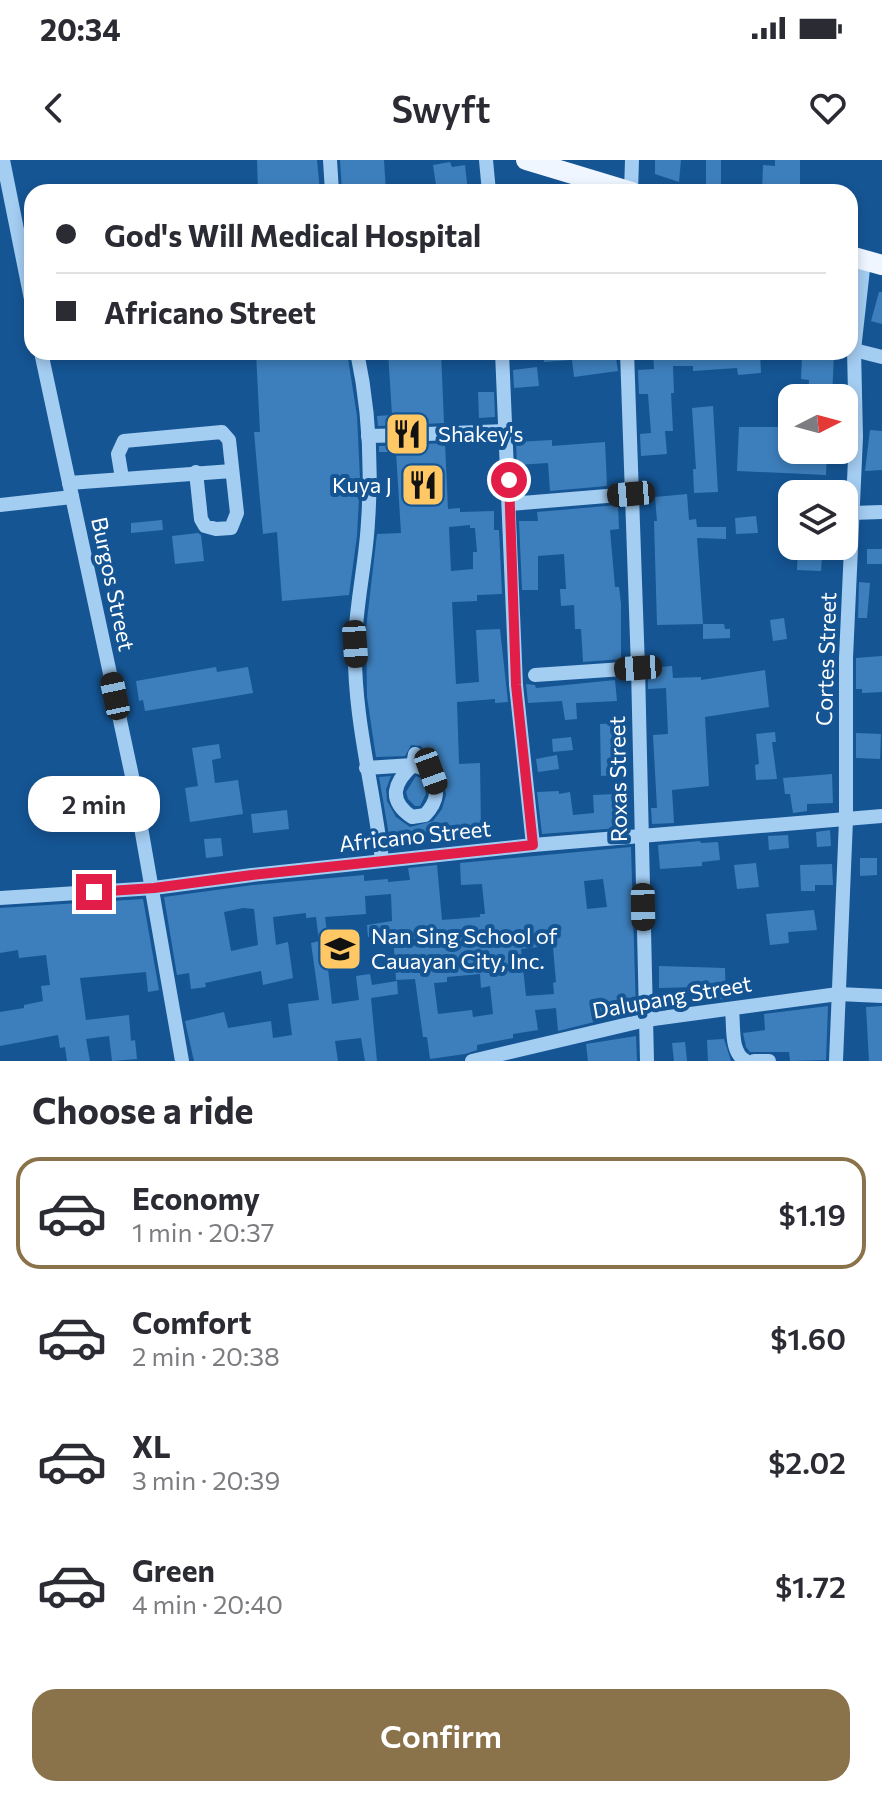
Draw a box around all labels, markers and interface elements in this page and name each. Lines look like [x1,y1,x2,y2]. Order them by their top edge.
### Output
text: 20:34 [40,10,121,47]
icon: back [32,86,76,130]
text: Swyft [391,86,491,130]
icon: heart [806,86,850,130]
text: God's Will Medical Hospital [104,216,481,253]
text: Africano Street [104,293,316,330]
north arrow [778,384,858,464]
map controls [778,384,858,560]
restaurant icon: Shakey's [383,410,431,458]
place label: Shakey's [438,420,524,447]
restaurant icon: Kuya J [399,461,447,509]
route start [491,462,527,498]
place label: Kuya J [332,471,392,498]
car [606,480,656,508]
button: layers [778,480,858,560]
street label: Burgos Street [86,514,141,653]
street label: Cortes Street [810,592,841,726]
car [341,619,369,669]
car [613,654,663,682]
car [98,670,132,722]
street label: Roxas Street [603,716,632,842]
car [412,744,450,798]
callout: 2 min [28,776,160,832]
text: 2 min [62,788,126,819]
street label: Africano Street [338,814,492,857]
route end [76,874,112,910]
car [631,883,655,931]
place label: Nan Sing School of Cauayan City, Inc. [371,922,558,974]
school or university icon: Nan Sing School of Cauayan City, Inc. [316,925,364,973]
street label: Dalupang Street [590,969,754,1024]
text: Choose a ride [32,1087,253,1131]
icon: car [36,1177,108,1249]
text: Economy [132,1179,260,1216]
text: $1.19 [778,1195,846,1232]
text: 1 min · 20:37 [132,1216,274,1247]
icon: car [36,1301,108,1373]
text: Comfort [132,1303,251,1340]
text: $1.60 [770,1319,846,1356]
text: 2 min · 20:38 [132,1340,280,1371]
icon: car [36,1425,108,1497]
text: XL [132,1427,171,1464]
text: $2.02 [768,1443,846,1480]
text: 3 min · 20:39 [132,1464,280,1495]
icon: car [36,1549,108,1621]
text: Green [132,1551,215,1588]
text: $1.72 [775,1567,846,1604]
text: 4 min · 20:40 [132,1588,283,1619]
button: Confirm [32,1689,850,1781]

